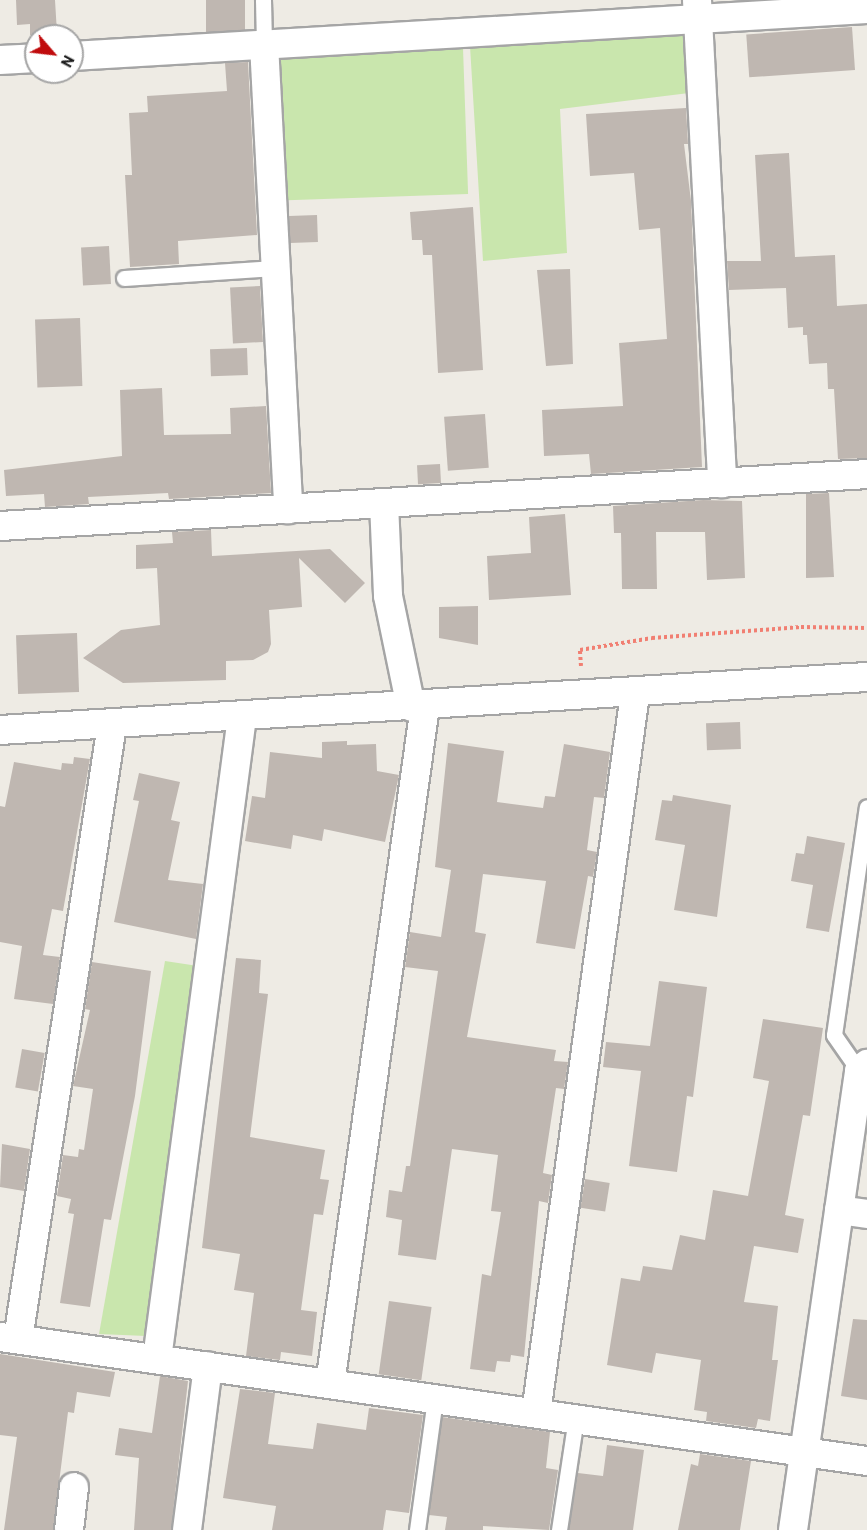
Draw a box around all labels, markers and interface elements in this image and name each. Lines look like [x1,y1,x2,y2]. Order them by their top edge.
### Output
north arrow [24,24,84,84]
text: N [58,53,79,71]

